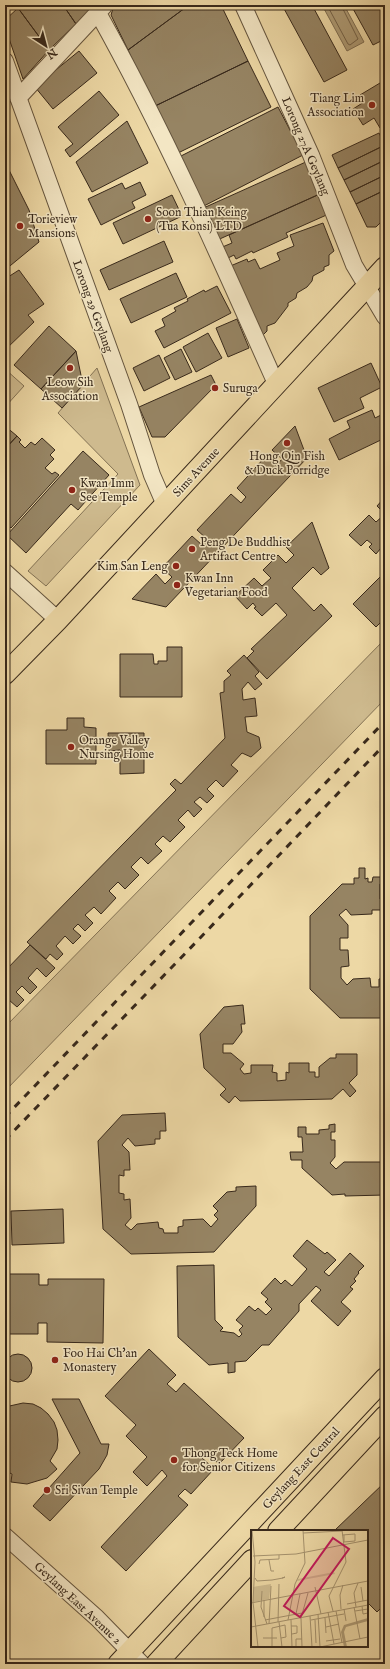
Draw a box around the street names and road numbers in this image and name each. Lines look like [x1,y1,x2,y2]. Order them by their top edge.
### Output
street label: Lorong 27A Geylang [278,95,333,198]
street label: Lorong 29 Geylang [69,258,116,355]
street label: Sims Avenue [170,444,223,500]
street label: Geylang East Central [259,1424,344,1512]
street label: Geylang East Avenue 2 [31,1559,125,1648]

